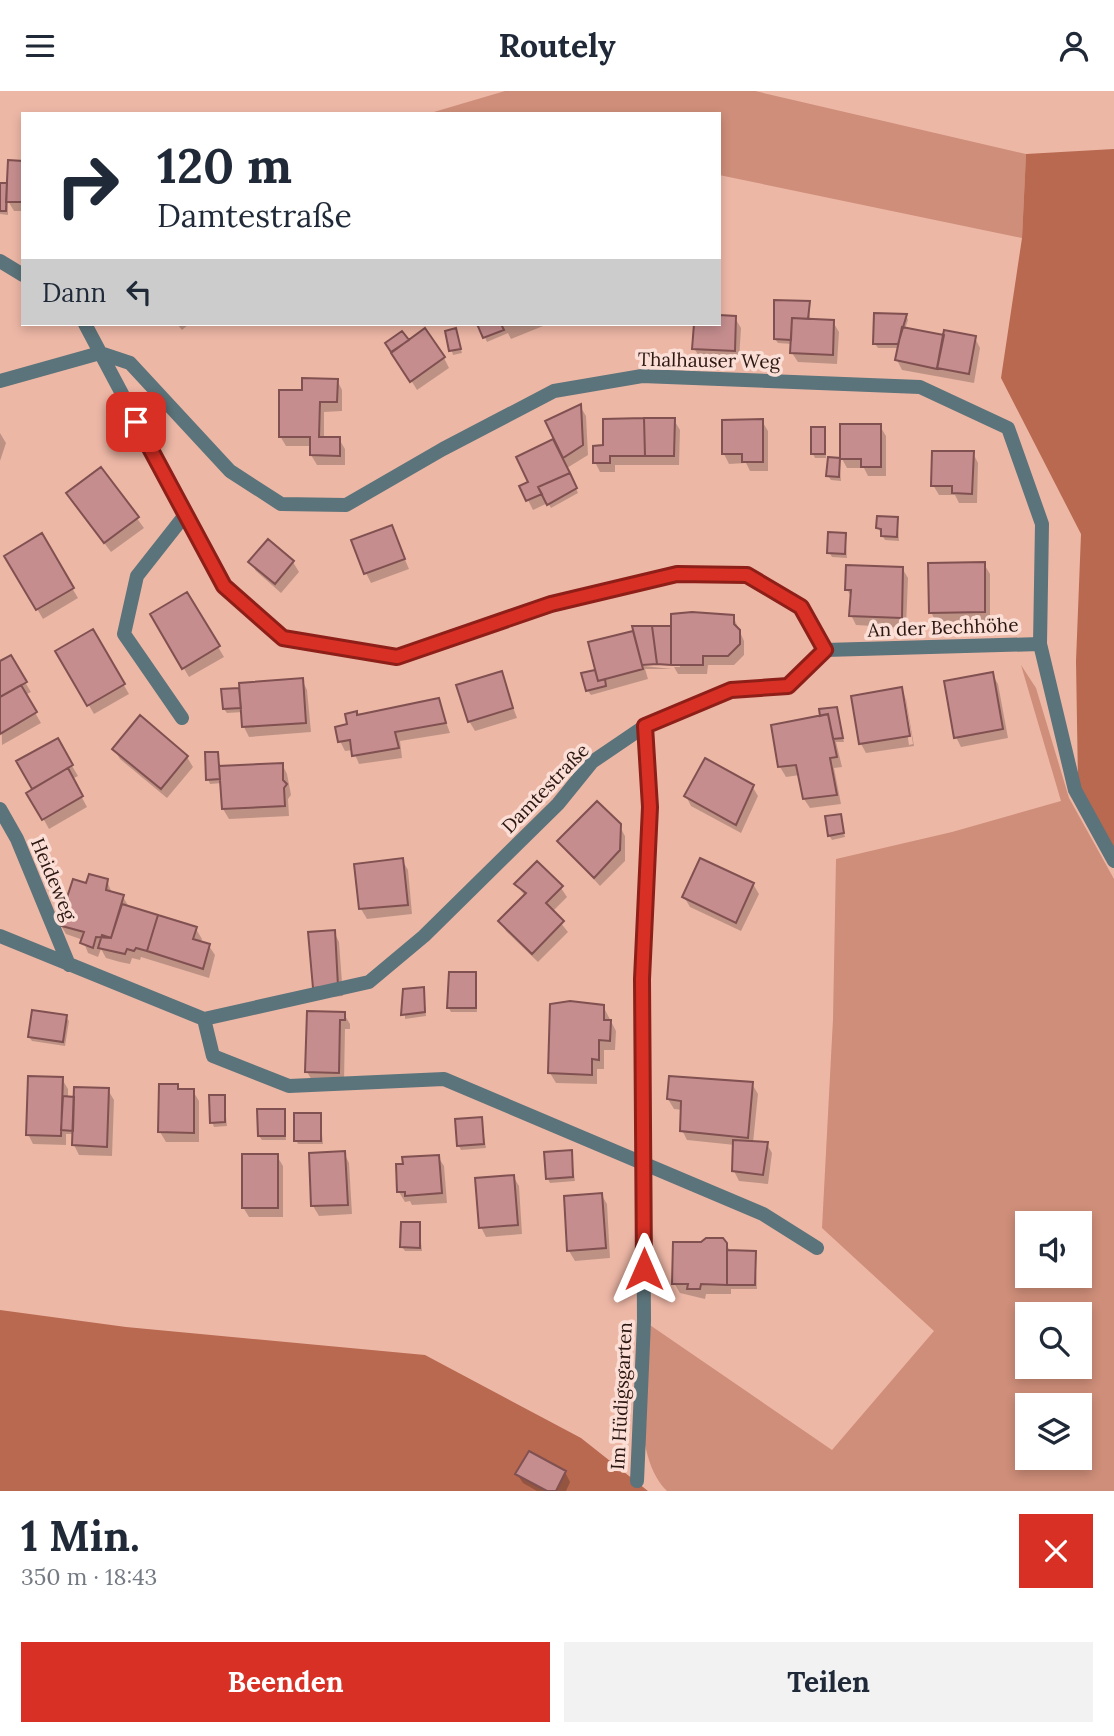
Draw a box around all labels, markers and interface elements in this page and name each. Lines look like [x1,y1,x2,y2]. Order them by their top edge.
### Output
text: Routely [498,25,616,66]
icon: menu [21,27,59,65]
icon: person [1055,27,1093,65]
text: 120 m [157,134,292,196]
icon: right [42,140,133,231]
text: Damtestraße [157,195,352,236]
icon: left [120,273,158,311]
text: Dann [42,276,106,309]
street label: Thalhauser Weg [638,347,781,373]
pin [106,392,166,452]
icon: arrive [117,403,155,441]
street label: An der Bechhöhe [866,612,1019,642]
street label: Damtestraße [496,738,594,838]
street label: Heideweg [26,834,82,924]
map controls [1015,1211,1092,1470]
button: sound [1015,1211,1092,1288]
position arrow [607,1232,681,1306]
button: search [1015,1302,1092,1379]
street label: Im Hüdigsgarten [605,1322,637,1470]
button: layers [1015,1393,1092,1470]
text: 1 Min. [21,1509,140,1563]
button: close [1019,1514,1093,1588]
text: 350 m · 18:43 [21,1562,157,1591]
button: Beenden [21,1642,550,1722]
button: Teilen [564,1642,1093,1722]

